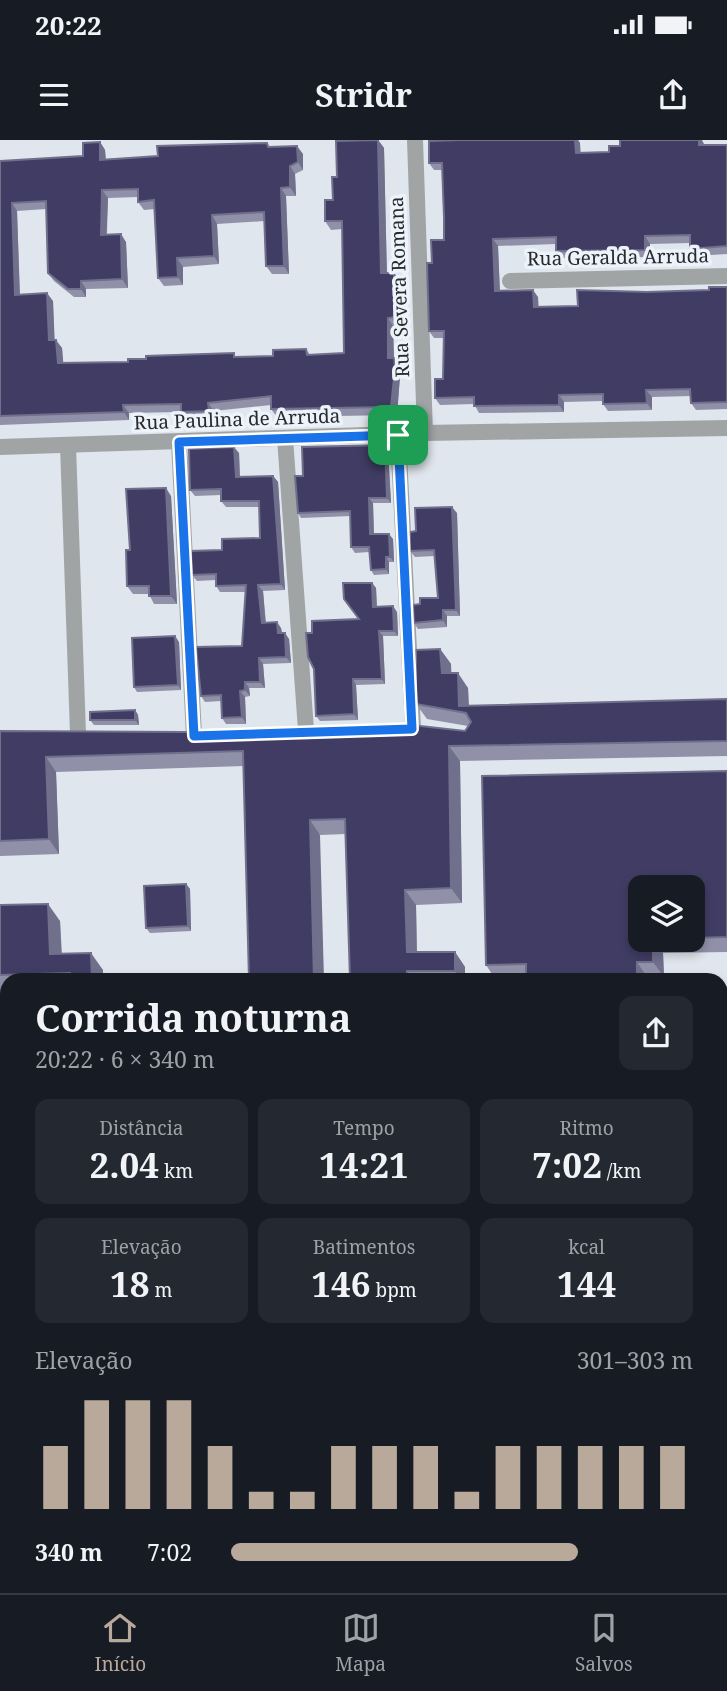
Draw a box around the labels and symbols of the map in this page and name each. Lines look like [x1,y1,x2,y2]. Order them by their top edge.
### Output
street label: Rua Severa Romana [383,196,415,378]
street label: Rua Geralda Arruda [527,242,709,272]
street label: Rua Paulina de Arruda [133,402,341,436]
pin [368,405,428,465]

